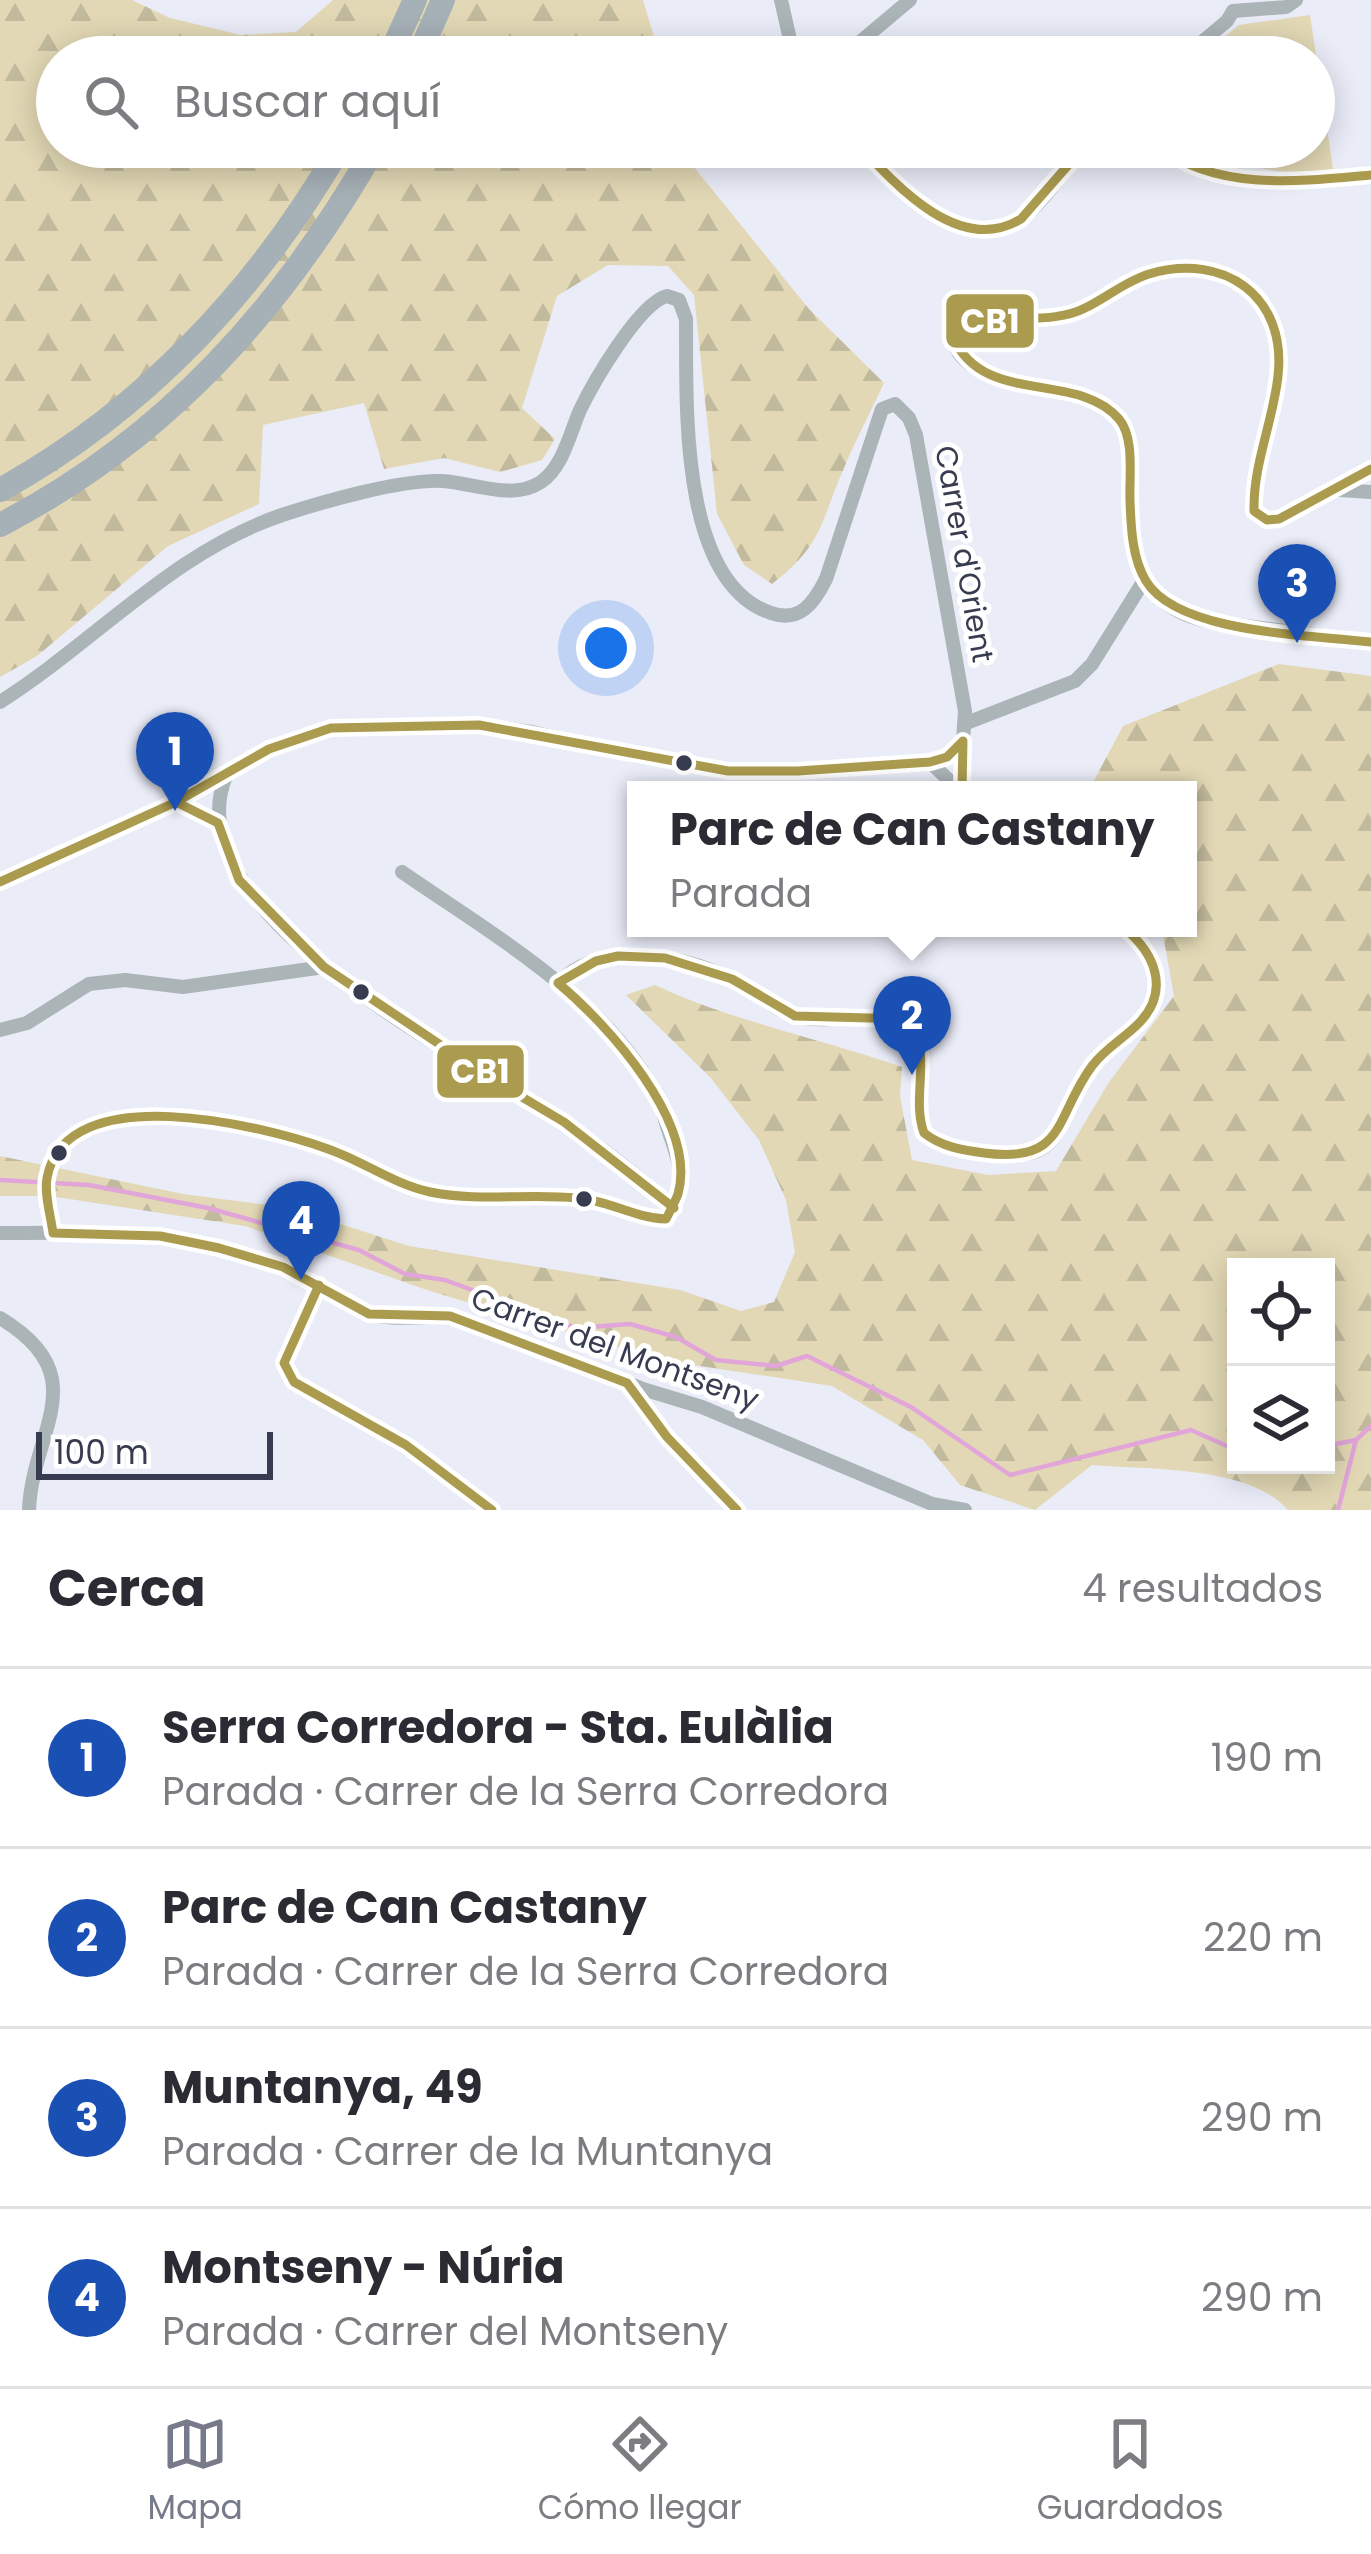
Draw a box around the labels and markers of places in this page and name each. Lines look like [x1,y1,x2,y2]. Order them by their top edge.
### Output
pin: 3 [1258,544,1336,643]
pin: 1 [136,712,214,811]
unlabelled marker [673,752,695,774]
pin: 2 [873,976,951,1075]
unlabelled marker [350,981,372,1003]
unlabelled marker [48,1142,70,1164]
pin: 4 [262,1181,340,1280]
unlabelled marker [573,1188,595,1210]

